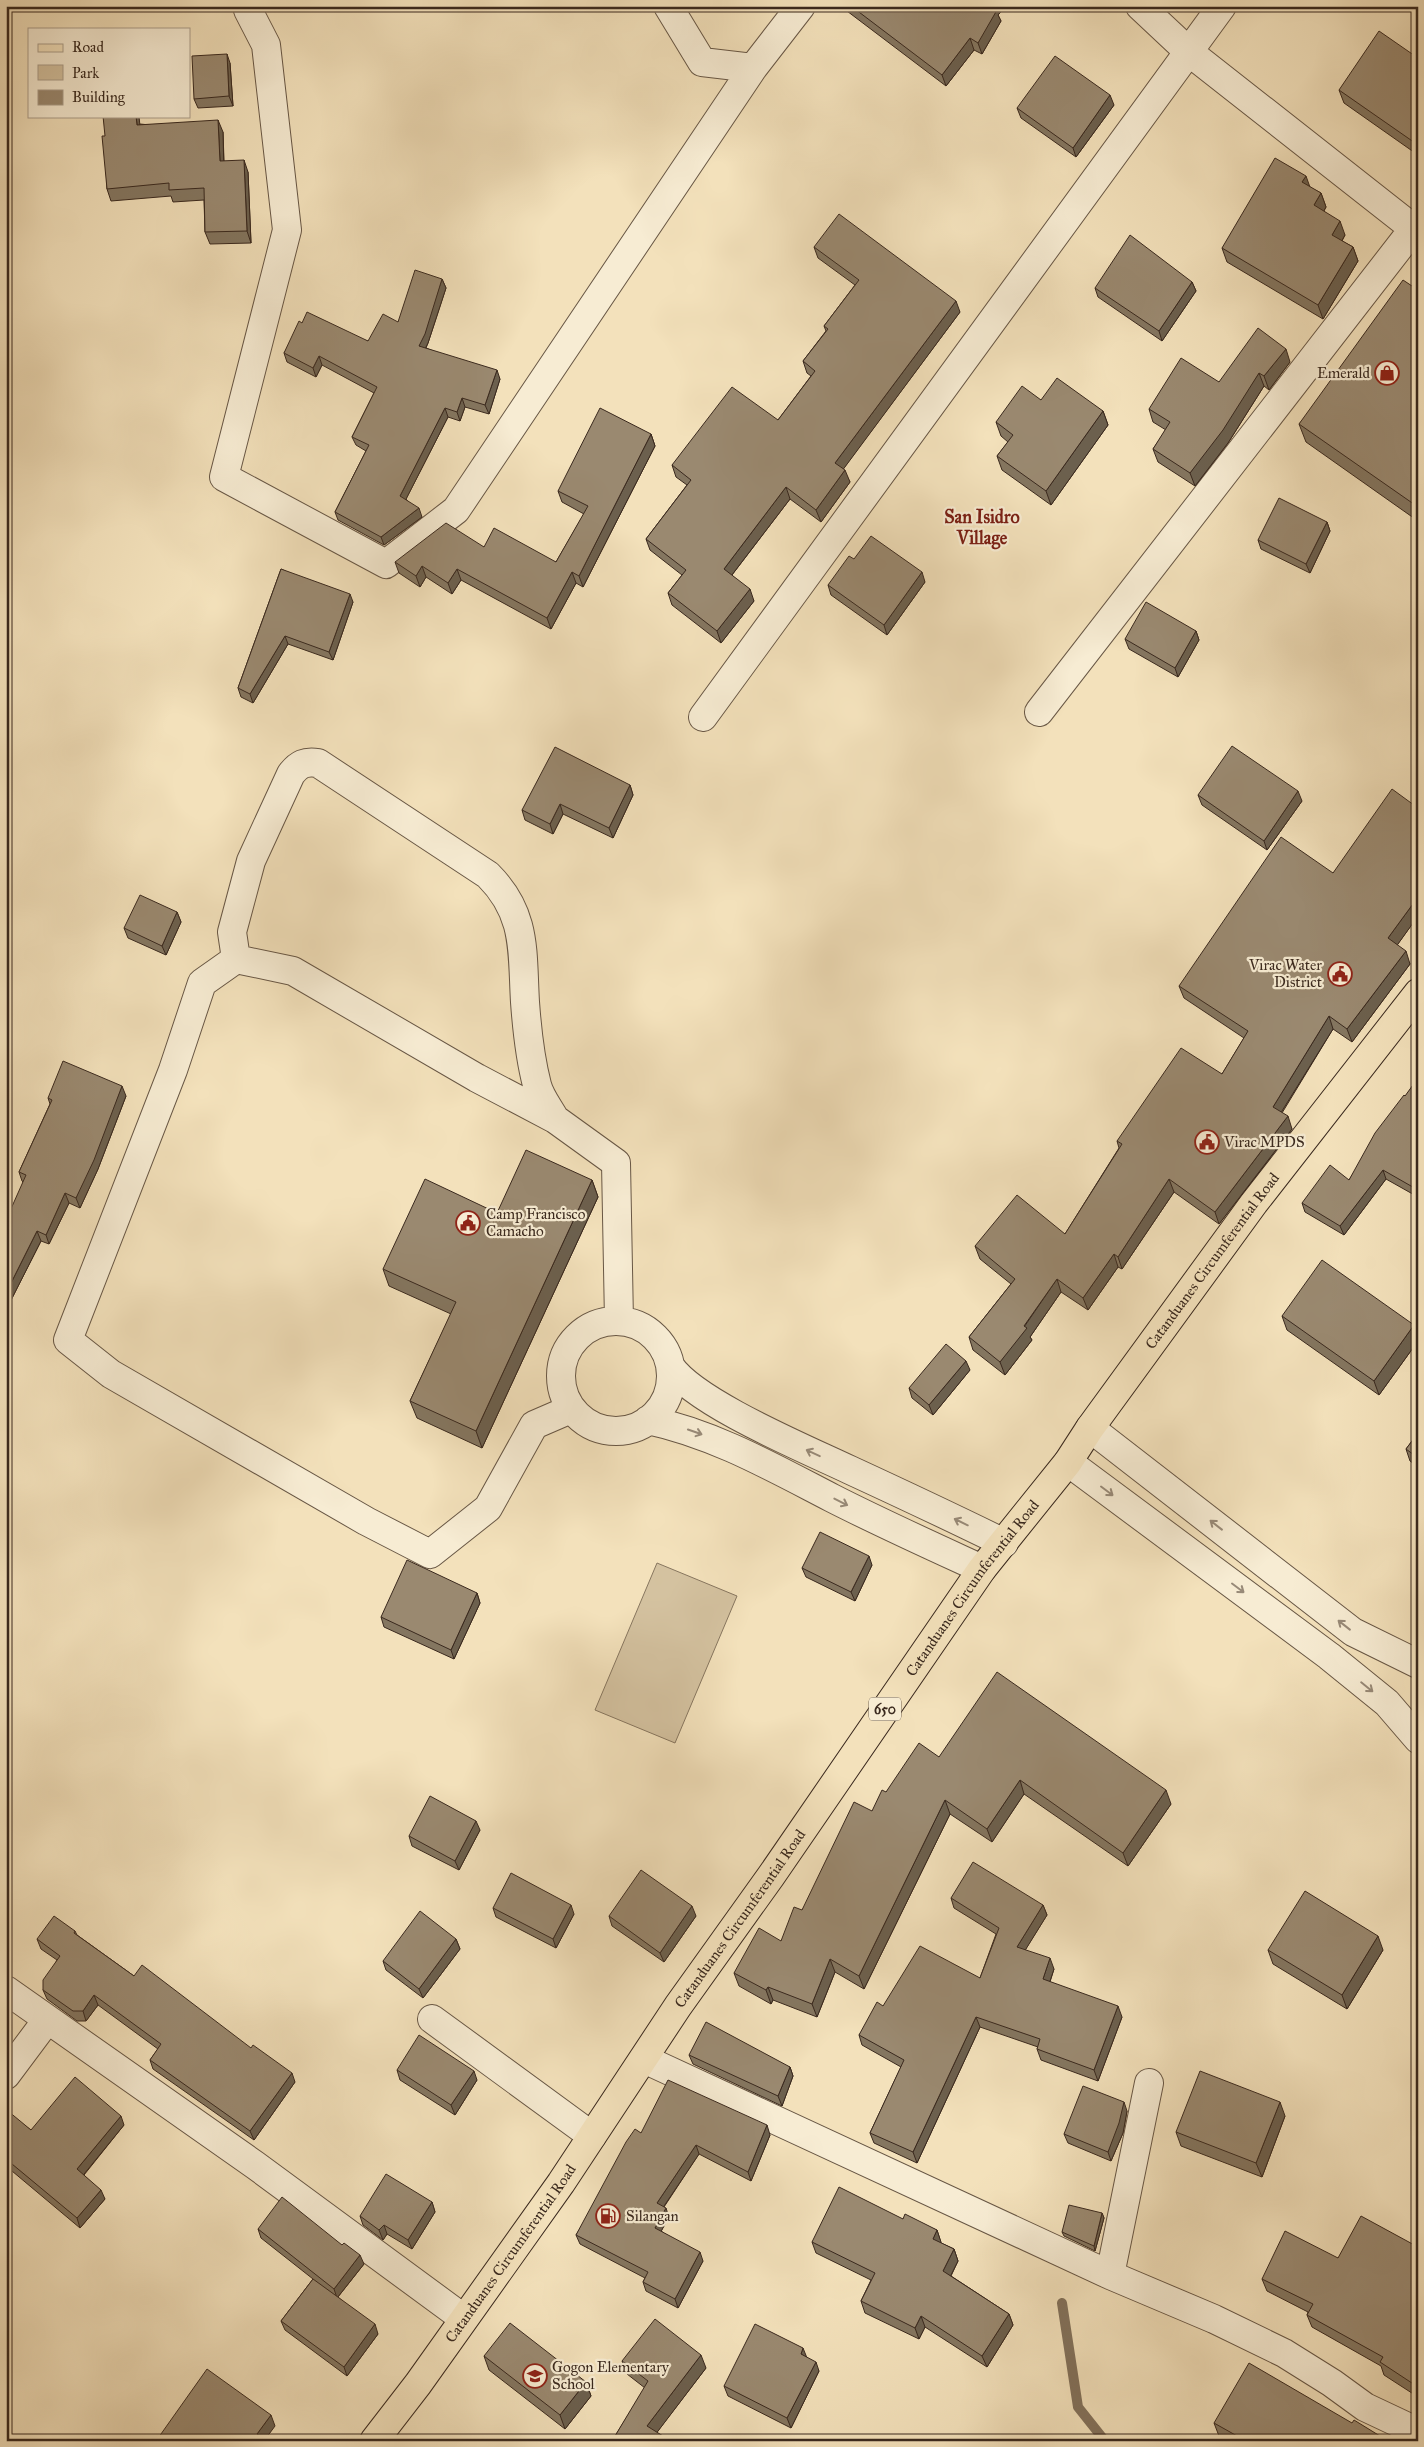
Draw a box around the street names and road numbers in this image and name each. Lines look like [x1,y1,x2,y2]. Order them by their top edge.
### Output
street label: Catanduanes Circumferential Road [1142,1169,1283,1353]
street label: Catanduanes Circumferential Road [902,1496,1043,1680]
road number: 650 [869,1698,901,1720]
street label: Catanduanes Circumferential Road [671,1826,810,2011]
street label: Catanduanes Circumferential Road [441,2161,580,2346]

